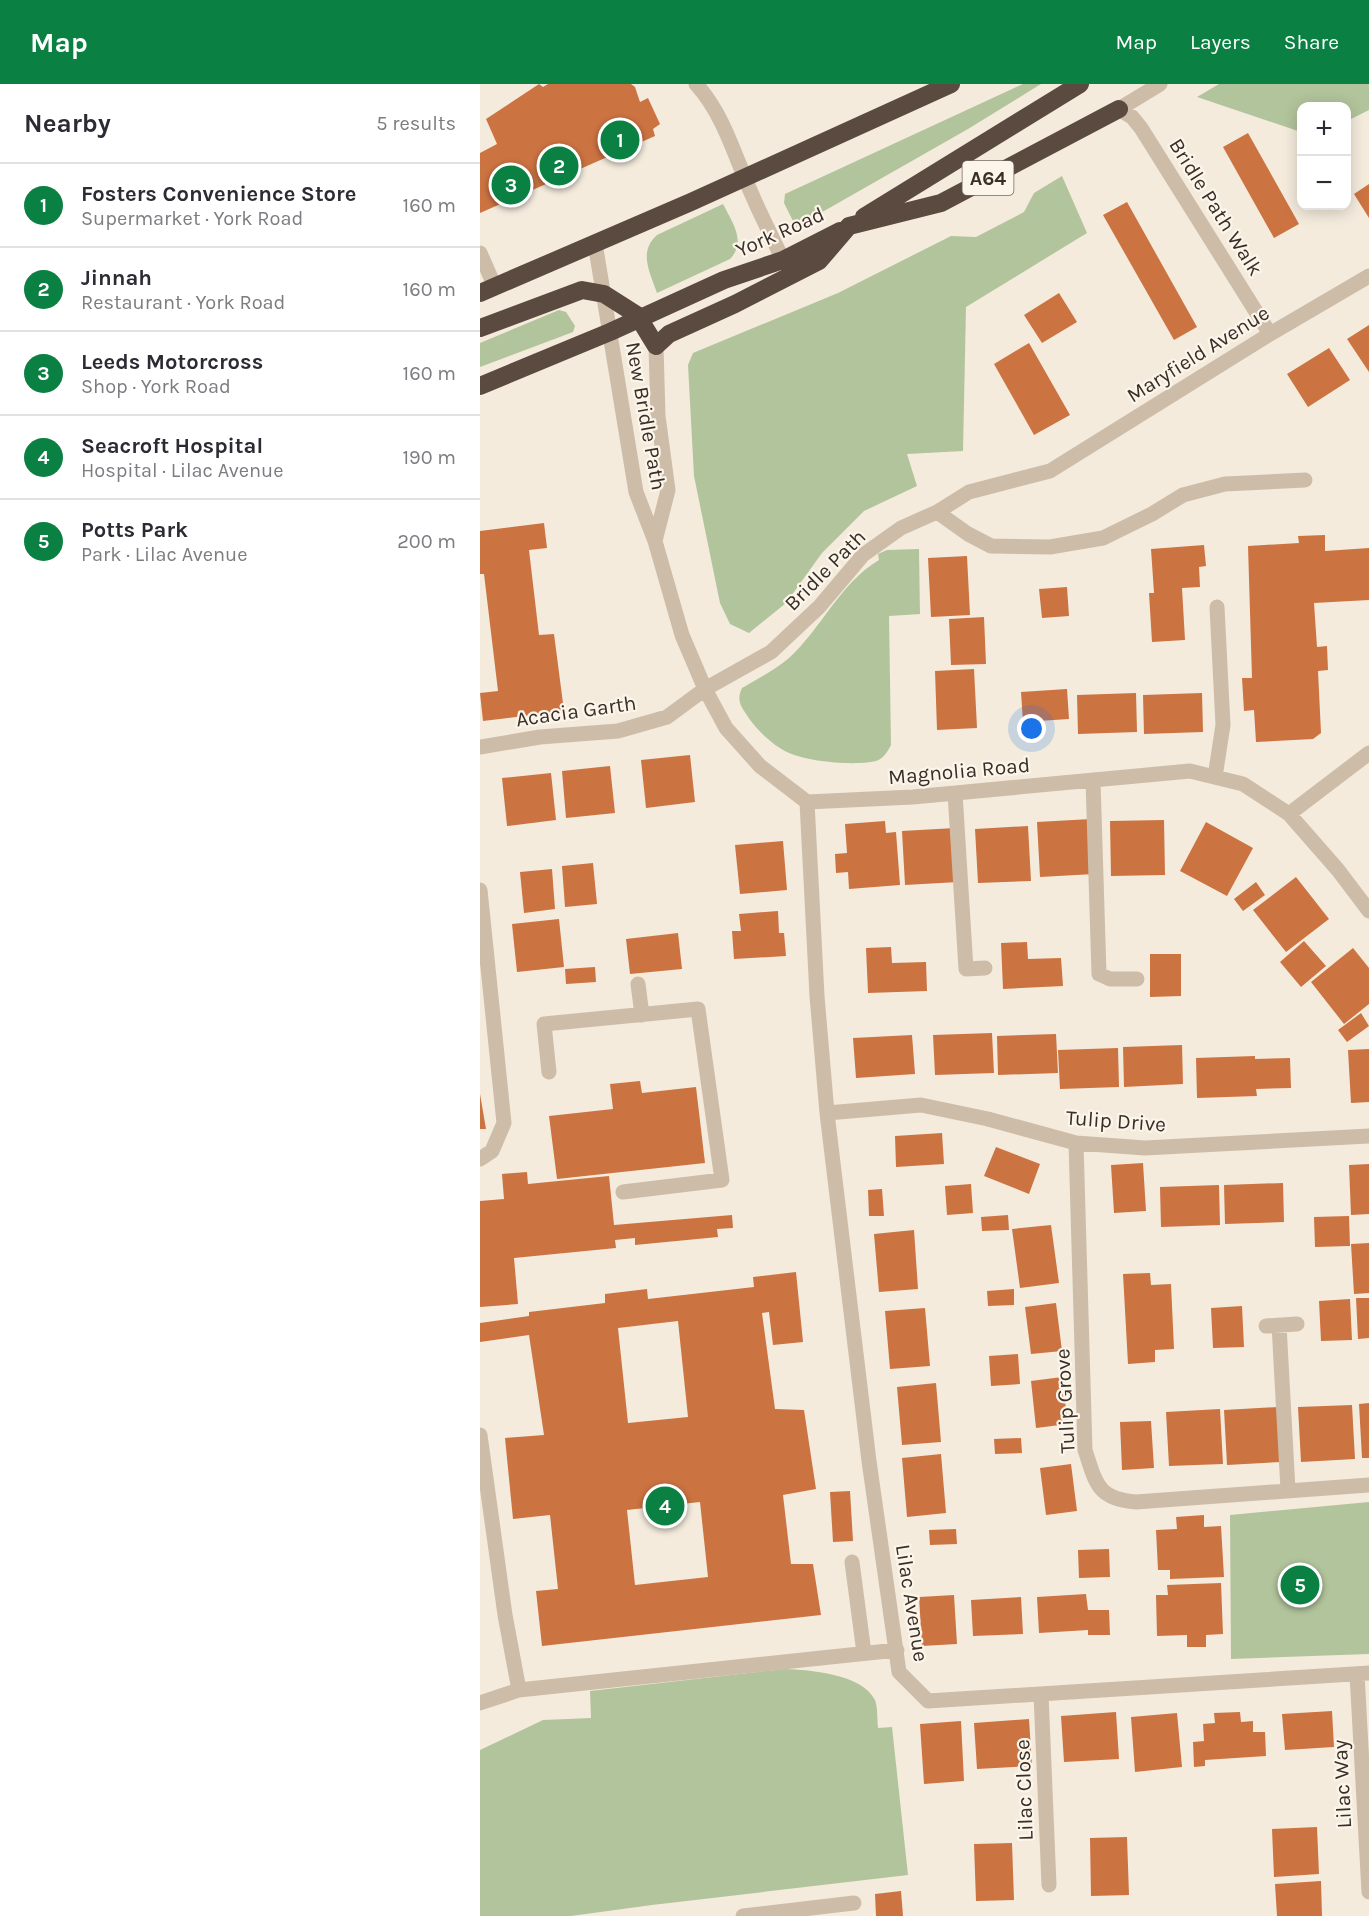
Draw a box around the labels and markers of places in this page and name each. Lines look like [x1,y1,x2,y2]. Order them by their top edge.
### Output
pin: 1 [600,118,640,162]
pin: 2 [540,144,578,188]
pin: 3 [492,162,531,208]
pin: 4 [646,1484,684,1528]
pin: 5 [1280,1562,1320,1608]

